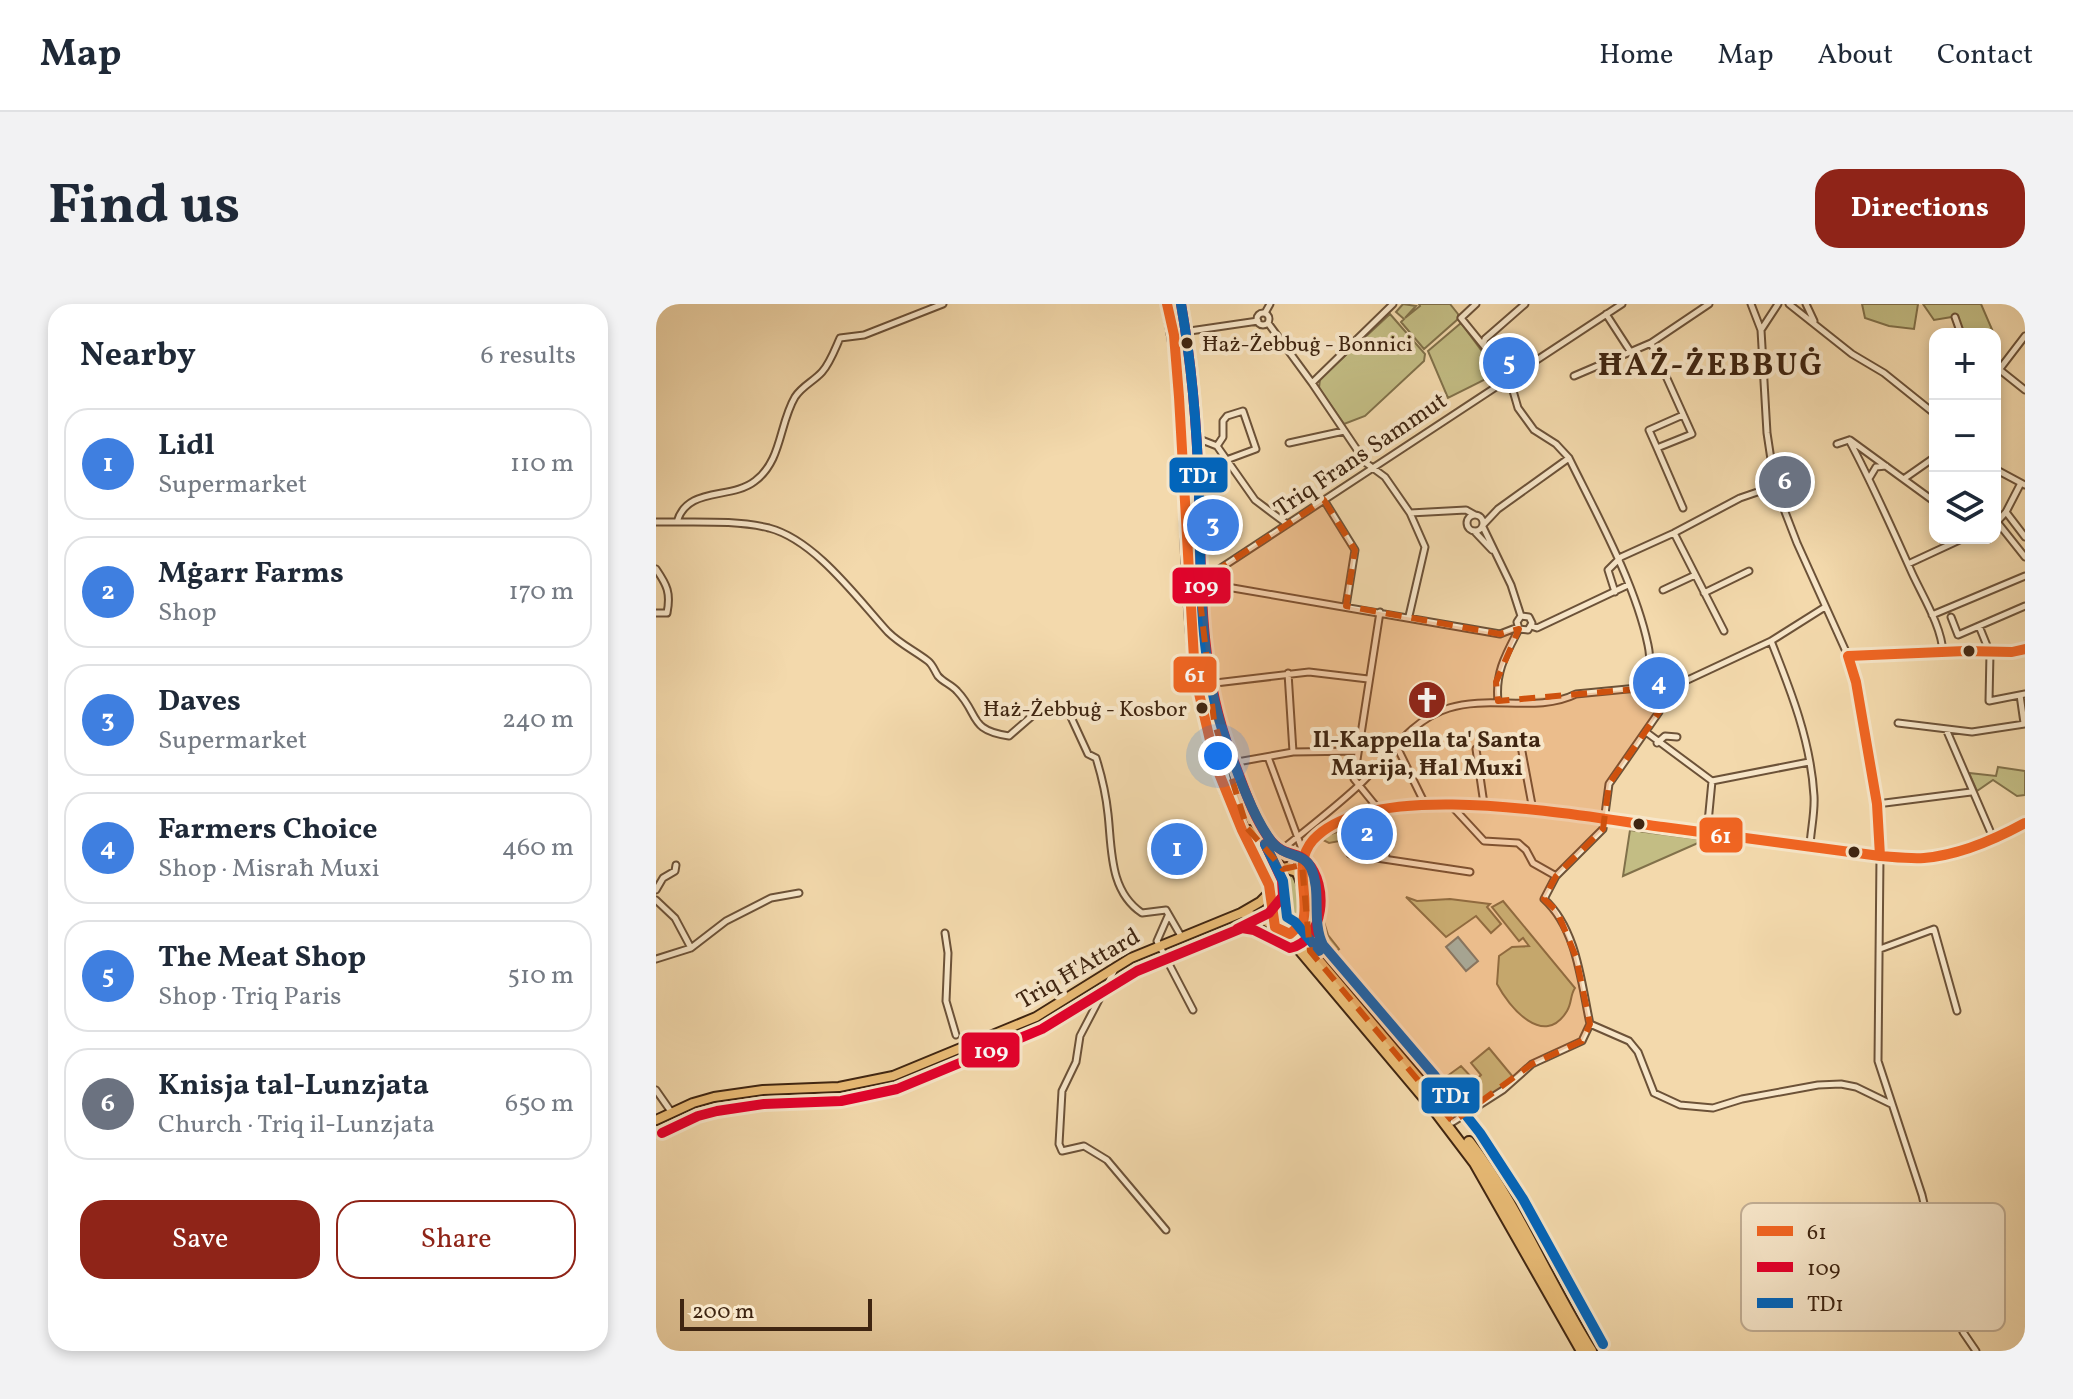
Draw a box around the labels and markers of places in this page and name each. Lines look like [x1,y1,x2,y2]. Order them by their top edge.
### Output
place label: Ħaż-Żebbuġ - Bonnici [1202,330,1413,361]
pin: 5 [1483,333,1535,393]
marker: Ħaż-Żebbuġ - Bonnici [1179,335,1195,351]
pin: 6 [1759,452,1811,512]
pin: 3 [1187,495,1239,555]
unlabelled marker [1961,643,1977,659]
pin: 4 [1633,653,1685,713]
church icon: Il-Kappella ta' Santa Marija, Ħal Muxi [1406,679,1448,721]
place label: Ħaż-Żebbuġ - Kosbor [983,695,1187,726]
marker: Ħaż-Żebbuġ - Kosbor [1194,700,1210,716]
place label: Il-Kappella ta' Santa Marija, Ħal Muxi [1313,724,1541,786]
pin: 2 [1341,804,1393,864]
unlabelled marker [1631,816,1647,832]
pin: 1 [1151,819,1203,879]
unlabelled marker [1846,844,1862,860]

